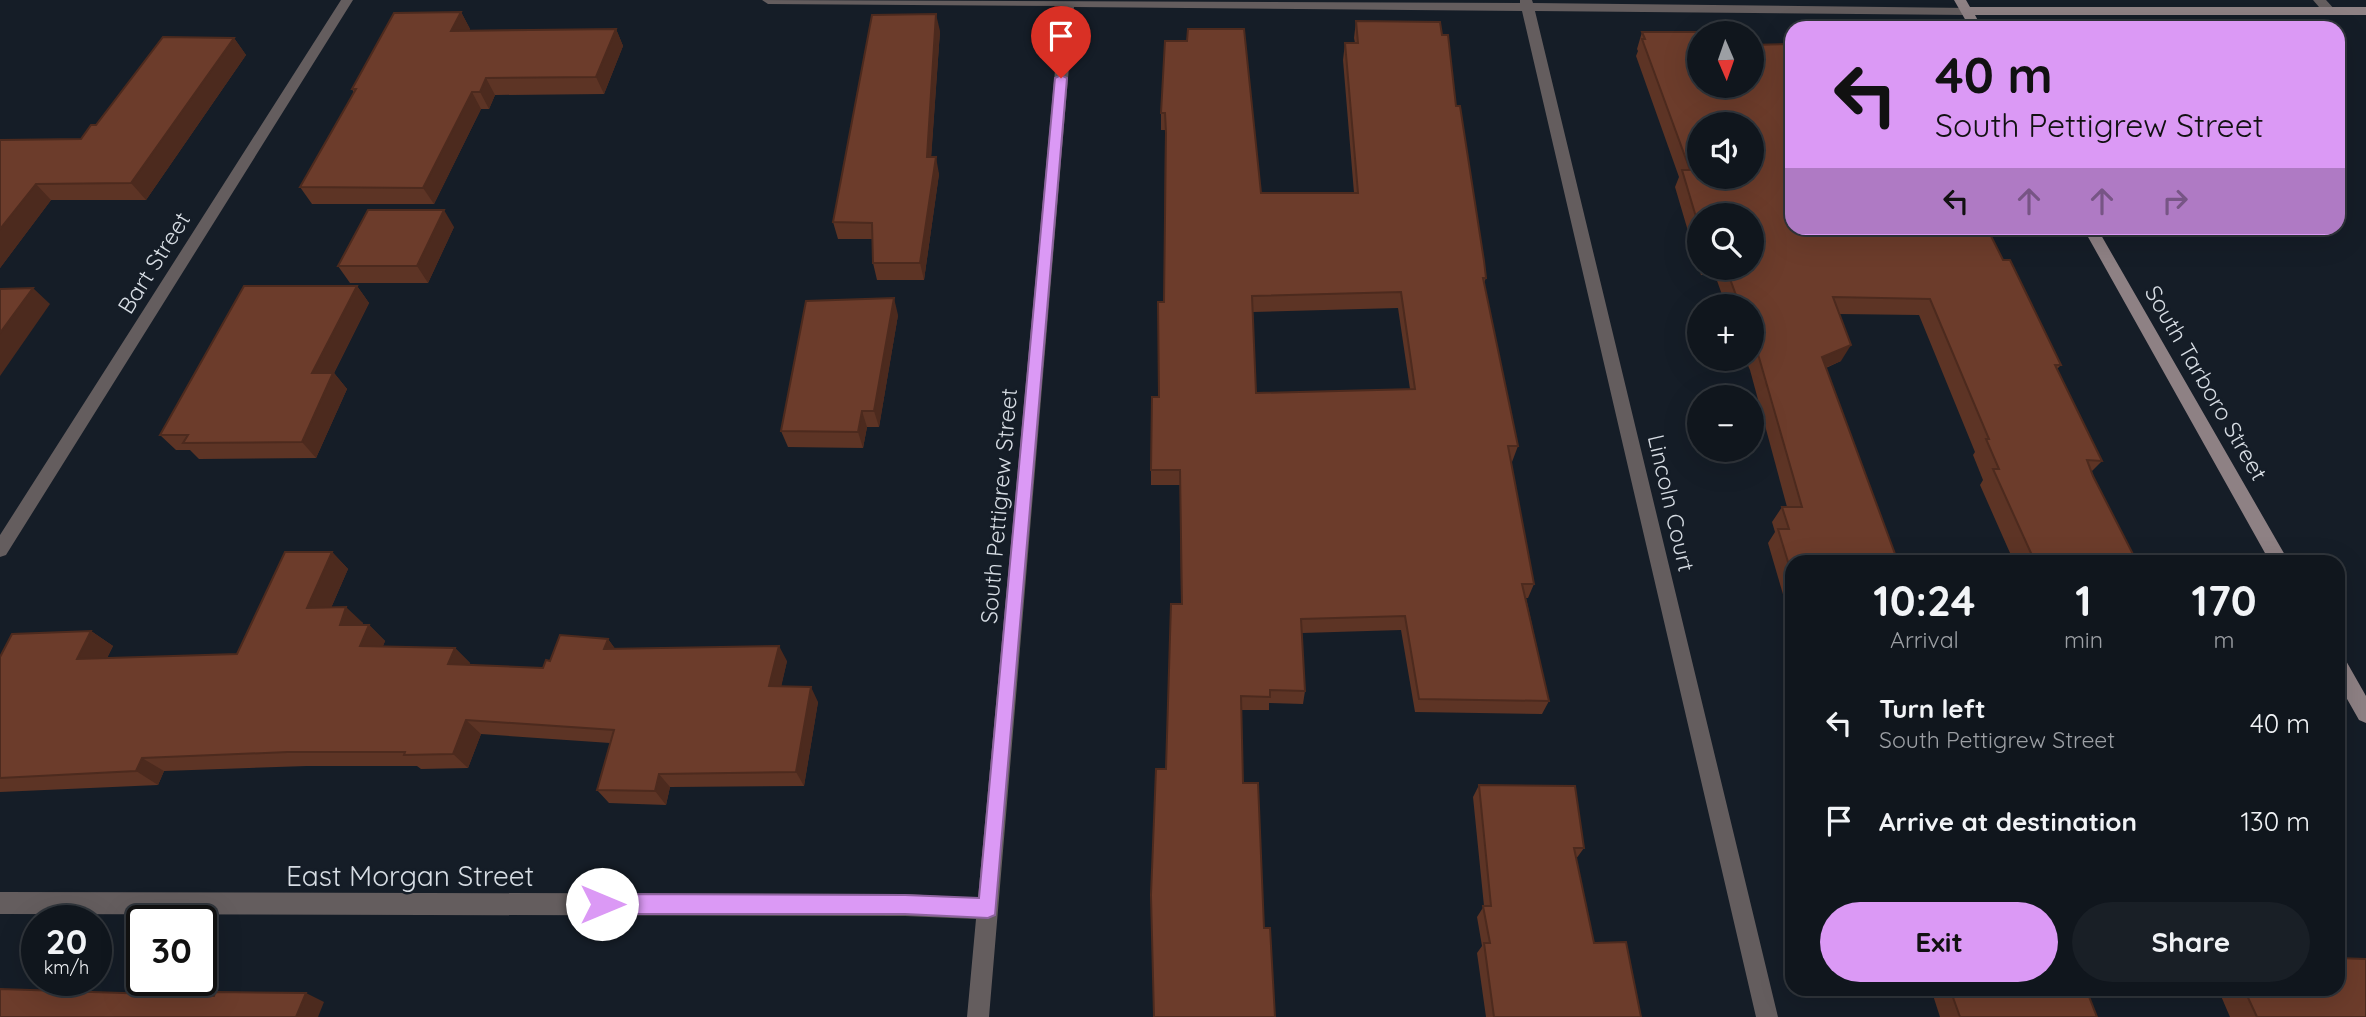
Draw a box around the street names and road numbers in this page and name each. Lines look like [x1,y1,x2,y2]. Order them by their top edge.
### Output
street label: Bart Street [111,206,196,319]
street label: South Tarboro Street [2139,280,2274,486]
street label: South Pettigrew Street [974,387,1023,625]
street label: Lincoln Court [1642,432,1701,574]
street label: East Morgan Street [286,858,534,893]

